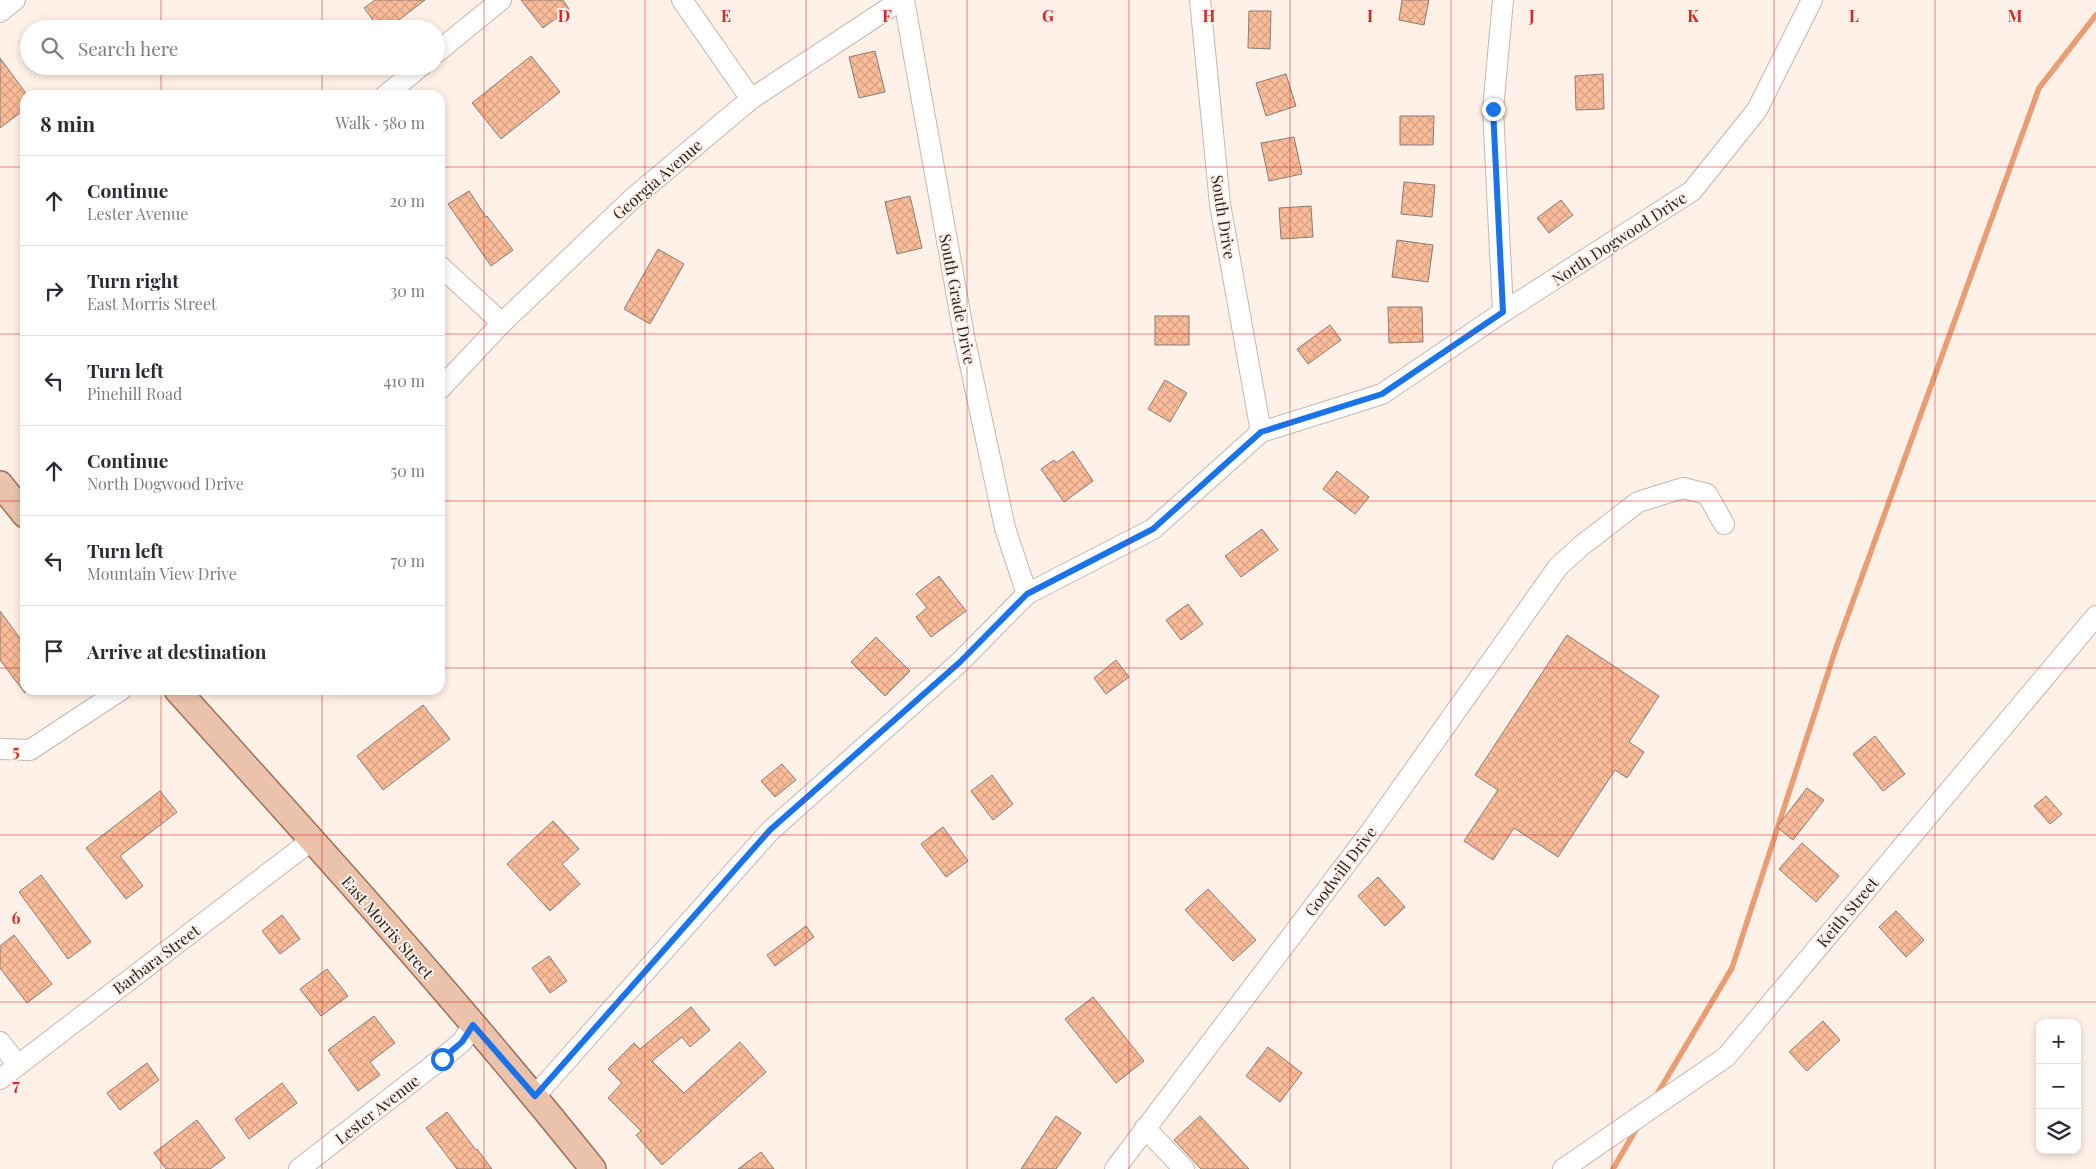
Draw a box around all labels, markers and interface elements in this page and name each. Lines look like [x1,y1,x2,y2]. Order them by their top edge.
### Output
text: D [558,5,570,26]
text: E [721,5,731,26]
text: F [882,5,892,26]
text: G [1042,5,1054,26]
text: H [1203,5,1216,26]
text: I [1367,5,1373,26]
text: J [1528,5,1535,26]
text: K [1687,5,1699,26]
text: L [1849,5,1859,26]
text: M [2008,5,2023,26]
search box [20,20,445,75]
icon: search [38,34,66,62]
text: Search here [78,35,178,61]
route end [1482,98,1505,121]
text: 8 min [40,109,95,137]
text: Walk · 580 m [335,112,425,133]
street label: Georgia Avenue [608,134,706,224]
street label: South Drive [1207,173,1241,261]
text: Continue [87,177,168,203]
icon: ahead [40,187,68,215]
street label: North Dogwood Drive [1548,187,1690,289]
text: 20 m [390,190,425,211]
text: Lester Avenue [87,203,188,224]
street label: South Grade Drive [935,232,981,366]
text: Turn right [87,267,179,293]
icon: right [40,277,68,305]
text: 30 m [390,280,425,301]
text: East Morris Street [87,293,217,314]
text: Turn left [87,357,164,383]
icon: left [40,367,68,395]
text: 410 m [383,370,425,391]
text: Pinehill Road [87,383,182,404]
text: Continue [87,447,168,473]
icon: ahead [40,457,68,485]
text: 50 m [391,460,425,481]
text: North Dogwood Drive [87,473,244,494]
text: Turn left [87,537,164,563]
icon: left [40,547,68,575]
text: 70 m [391,550,425,571]
text: Mountain View Drive [87,563,237,584]
icon: arrive [40,637,68,665]
text: Arrive at destination [87,638,267,664]
text: 5 [12,740,20,761]
street label: Goodwill Drive [1299,822,1381,920]
street label: East Morris Street [338,871,439,983]
street label: Keith Street [1812,872,1883,951]
text: 6 [12,907,21,928]
street label: Barbara Street [108,919,204,999]
map controls [2036,1019,2081,1154]
button: + [2036,1019,2081,1064]
route start [431,1048,454,1071]
button: − [2036,1064,2081,1109]
street label: Lester Avenue [331,1069,423,1149]
text: 7 [12,1074,20,1095]
button: layers [2036,1109,2081,1154]

